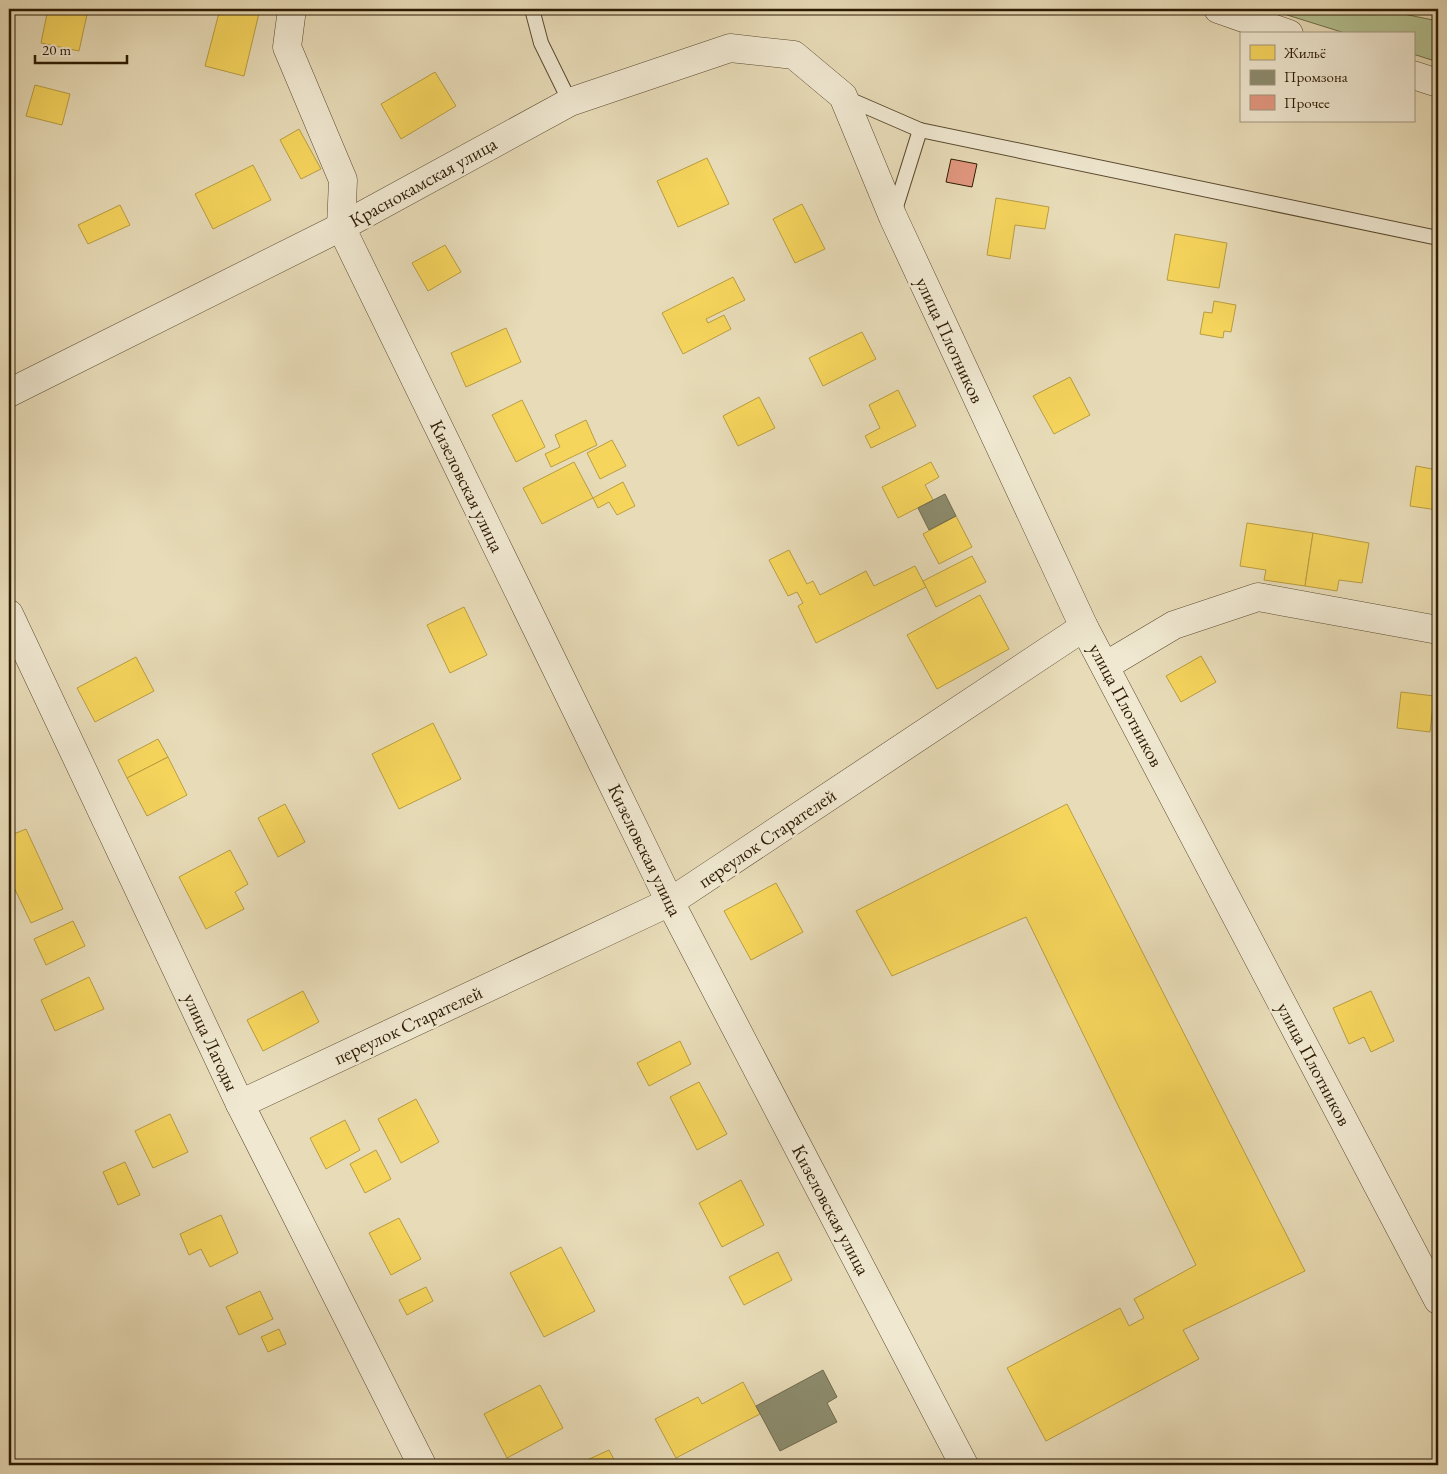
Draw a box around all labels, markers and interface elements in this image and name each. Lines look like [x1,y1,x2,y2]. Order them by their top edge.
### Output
scale bar [35,32,128,64]
legend [1240,32,1414,122]
text: 20 m [42,40,71,59]
text: Жильё [1283,43,1326,62]
text: Промзона [1284,67,1348,86]
text: Прочее [1284,93,1330,112]
street label: Краснокамская улица [345,131,502,233]
street label: улица Плотников [910,273,990,407]
street label: Кизеловская улица [424,416,510,557]
street label: улица Плотников [1083,639,1169,771]
street label: Кизеловская улица [602,780,688,921]
street label: переулок Старателей [693,783,841,893]
street label: переулок Старателей [330,980,486,1070]
street label: улица Лагоды [177,989,245,1095]
street label: улица Плотников [1271,998,1357,1130]
street label: Кизеловская улица [786,1140,876,1280]

